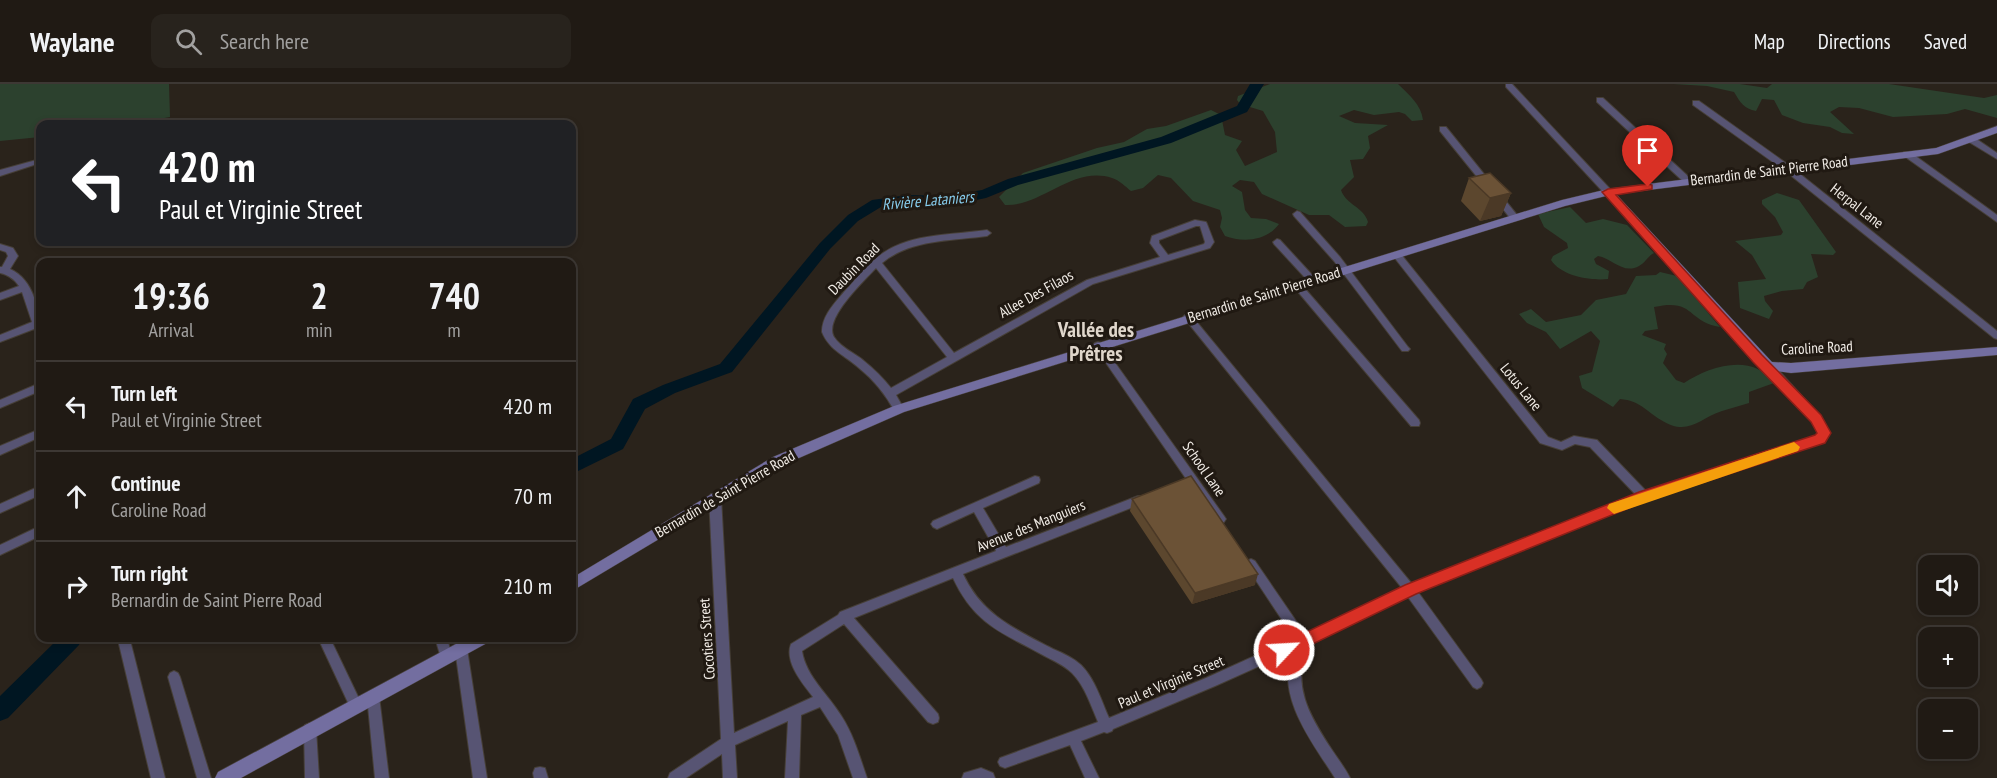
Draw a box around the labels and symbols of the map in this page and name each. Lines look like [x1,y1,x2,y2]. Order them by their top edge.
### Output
pin [1622,125,1673,187]
street label: Bernardin de Saint Pierre Road [1689,151,1849,190]
street label: Herpal Lane [1827,179,1888,232]
water label: Rivière Lataniers [881,186,976,214]
street label: Daubin Road [824,239,884,299]
street label: Bernardin de Saint Pierre Road [1185,262,1342,327]
street label: Allee Des Filaos [995,265,1076,322]
district label: Vallée des Prêtres [1057,316,1134,367]
street label: Caroline Road [1781,336,1853,359]
street label: Lotus Lane [1496,359,1546,414]
street label: School Lane [1179,438,1230,500]
street label: Bernardin de Saint Pierre Road [651,446,798,541]
street label: Avenue des Manguiers [974,495,1088,556]
street label: Cocotiers Street [694,598,719,680]
position arrow [1252,618,1316,682]
street label: Paul et Virginie Street [1115,651,1227,712]

